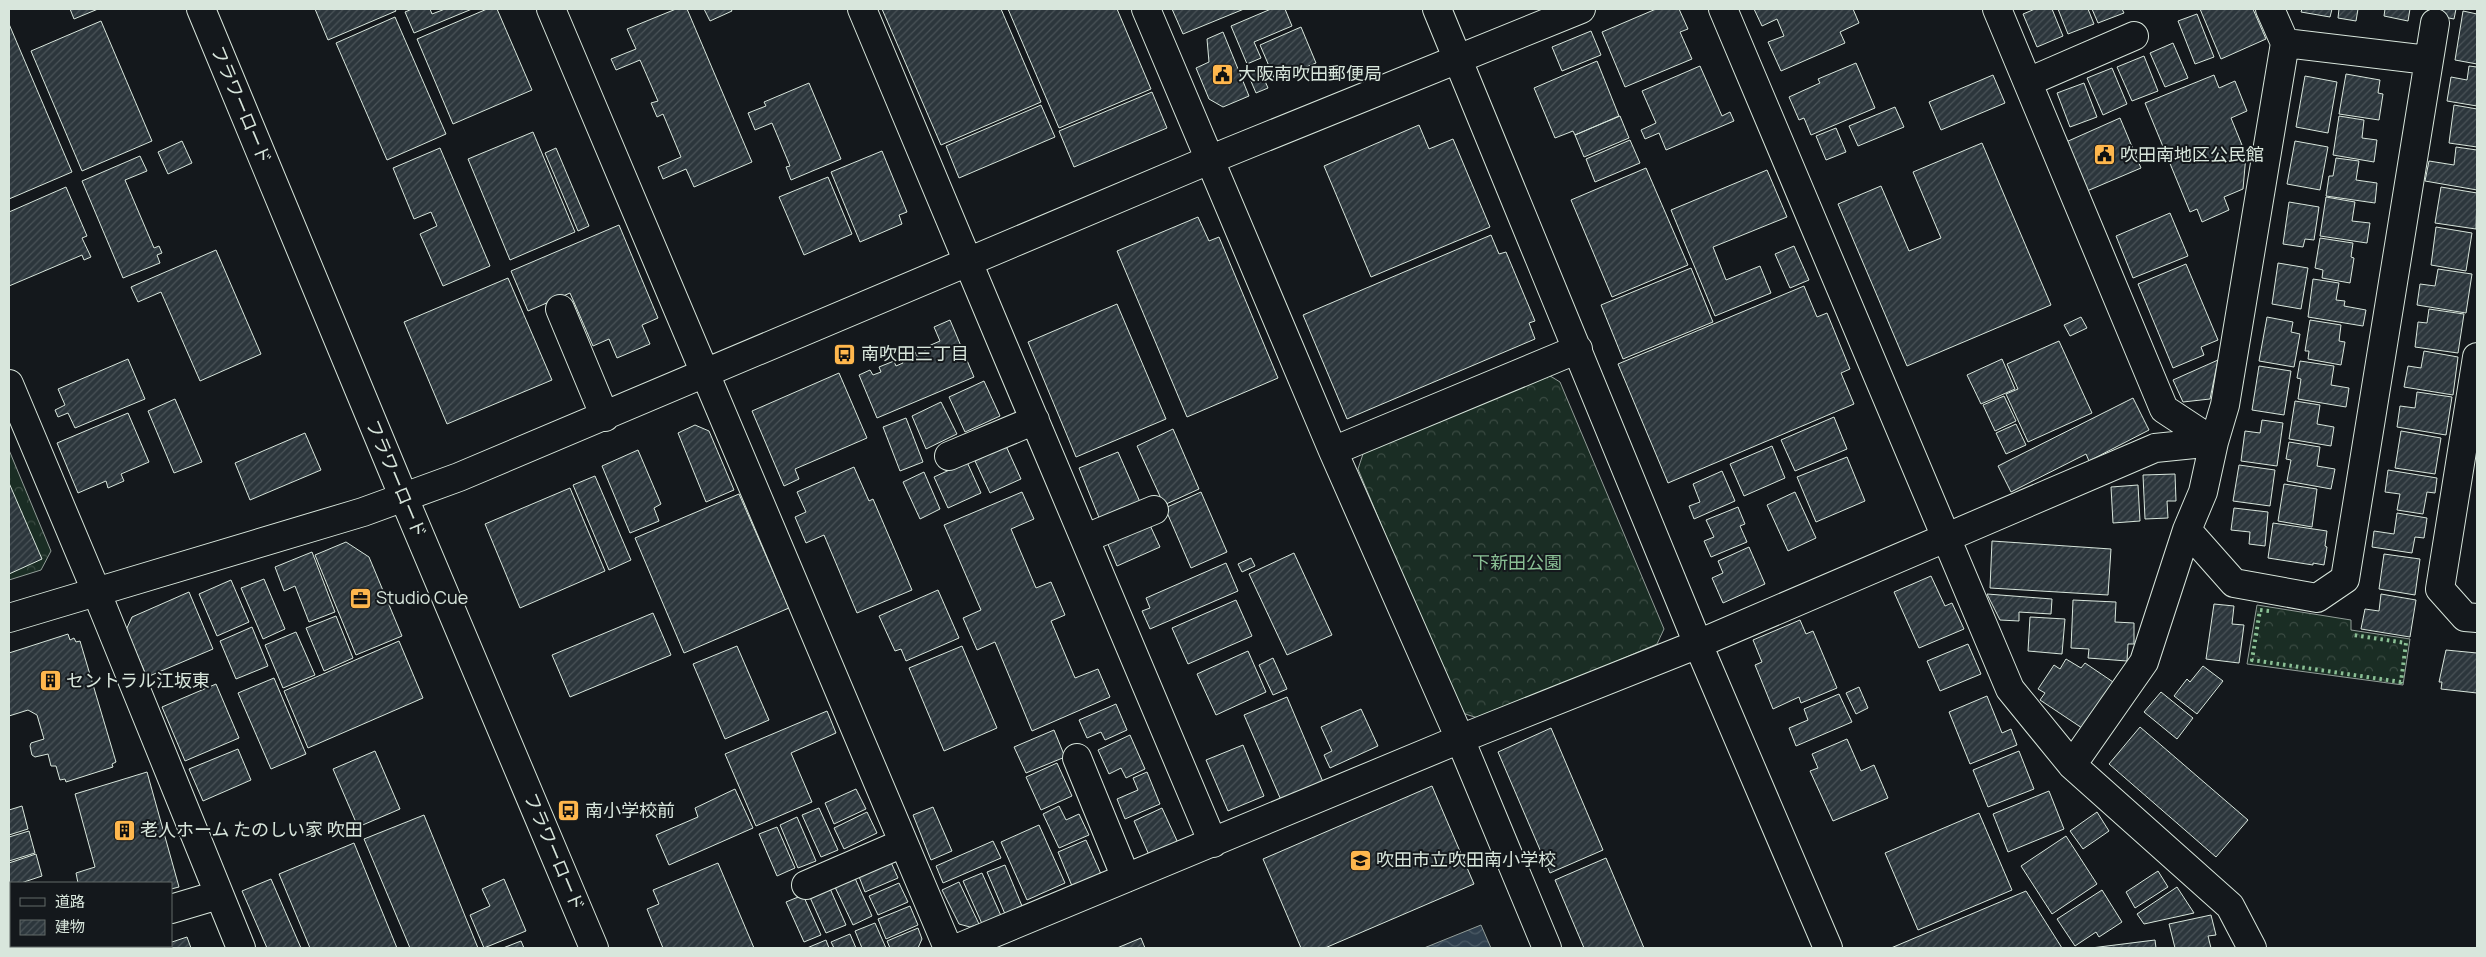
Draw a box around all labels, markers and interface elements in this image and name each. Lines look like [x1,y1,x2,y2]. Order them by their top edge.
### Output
street label: フラワーロード [206,42,278,167]
place label: 大阪南吹田郵便局 [1238,61,1382,85]
public building icon: 大阪南吹田郵便局 [1210,62,1234,86]
place label: 吹田南地区公民館 [2120,142,2264,166]
public building icon: 吹田南地区公民館 [2092,143,2116,167]
place label: 南吹田三丁目 [861,341,969,365]
bus stop icon: 南吹田三丁目 [833,342,857,366]
street label: フラワーロード [361,416,433,541]
park label: 下新田公園 [1472,550,1562,574]
place label: Studio Cue [376,585,468,609]
office icon: Studio Cue [348,586,372,610]
place label: セントラル江坂東 [66,668,210,692]
building icon: セントラル江坂東 [38,669,62,693]
street label: フラワーロード [519,789,591,914]
place label: 南小学校前 [585,798,675,822]
bus stop icon: 南小学校前 [557,799,581,823]
place label: 老人ホーム たのしい家 吹田 [140,817,363,841]
building icon: 老人ホーム たのしい家 吹田 [112,818,136,842]
place label: 吹田市立吹田南小学校 [1376,847,1556,871]
school or university icon: 吹田市立吹田南小学校 [1348,848,1372,872]
legend [10,882,172,947]
text: 道路 [55,891,85,912]
text: 建物 [55,916,85,937]

